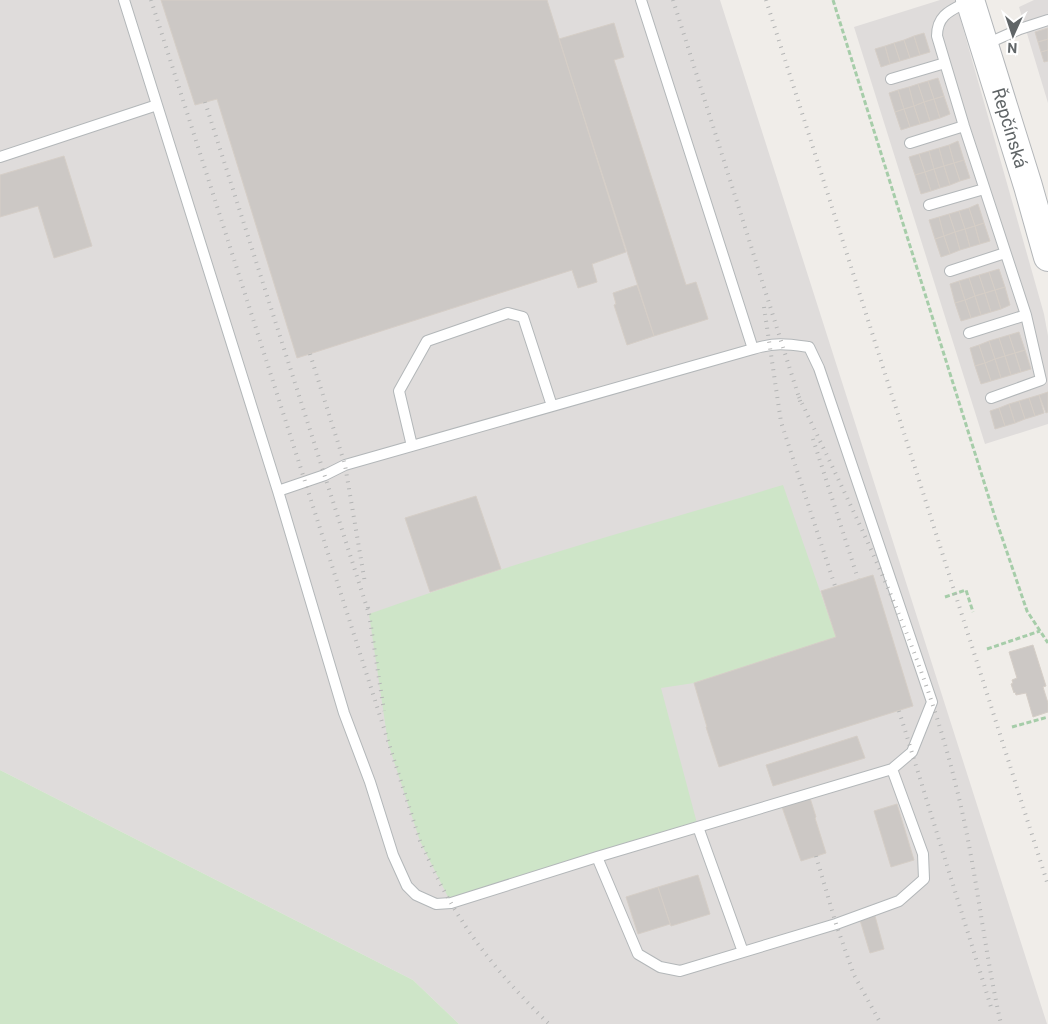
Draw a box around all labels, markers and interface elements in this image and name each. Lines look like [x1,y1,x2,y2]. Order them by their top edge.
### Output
north arrow [988,10,1038,60]
text: N [1007,40,1018,56]
street label: Řepčínská [988,85,1032,171]

